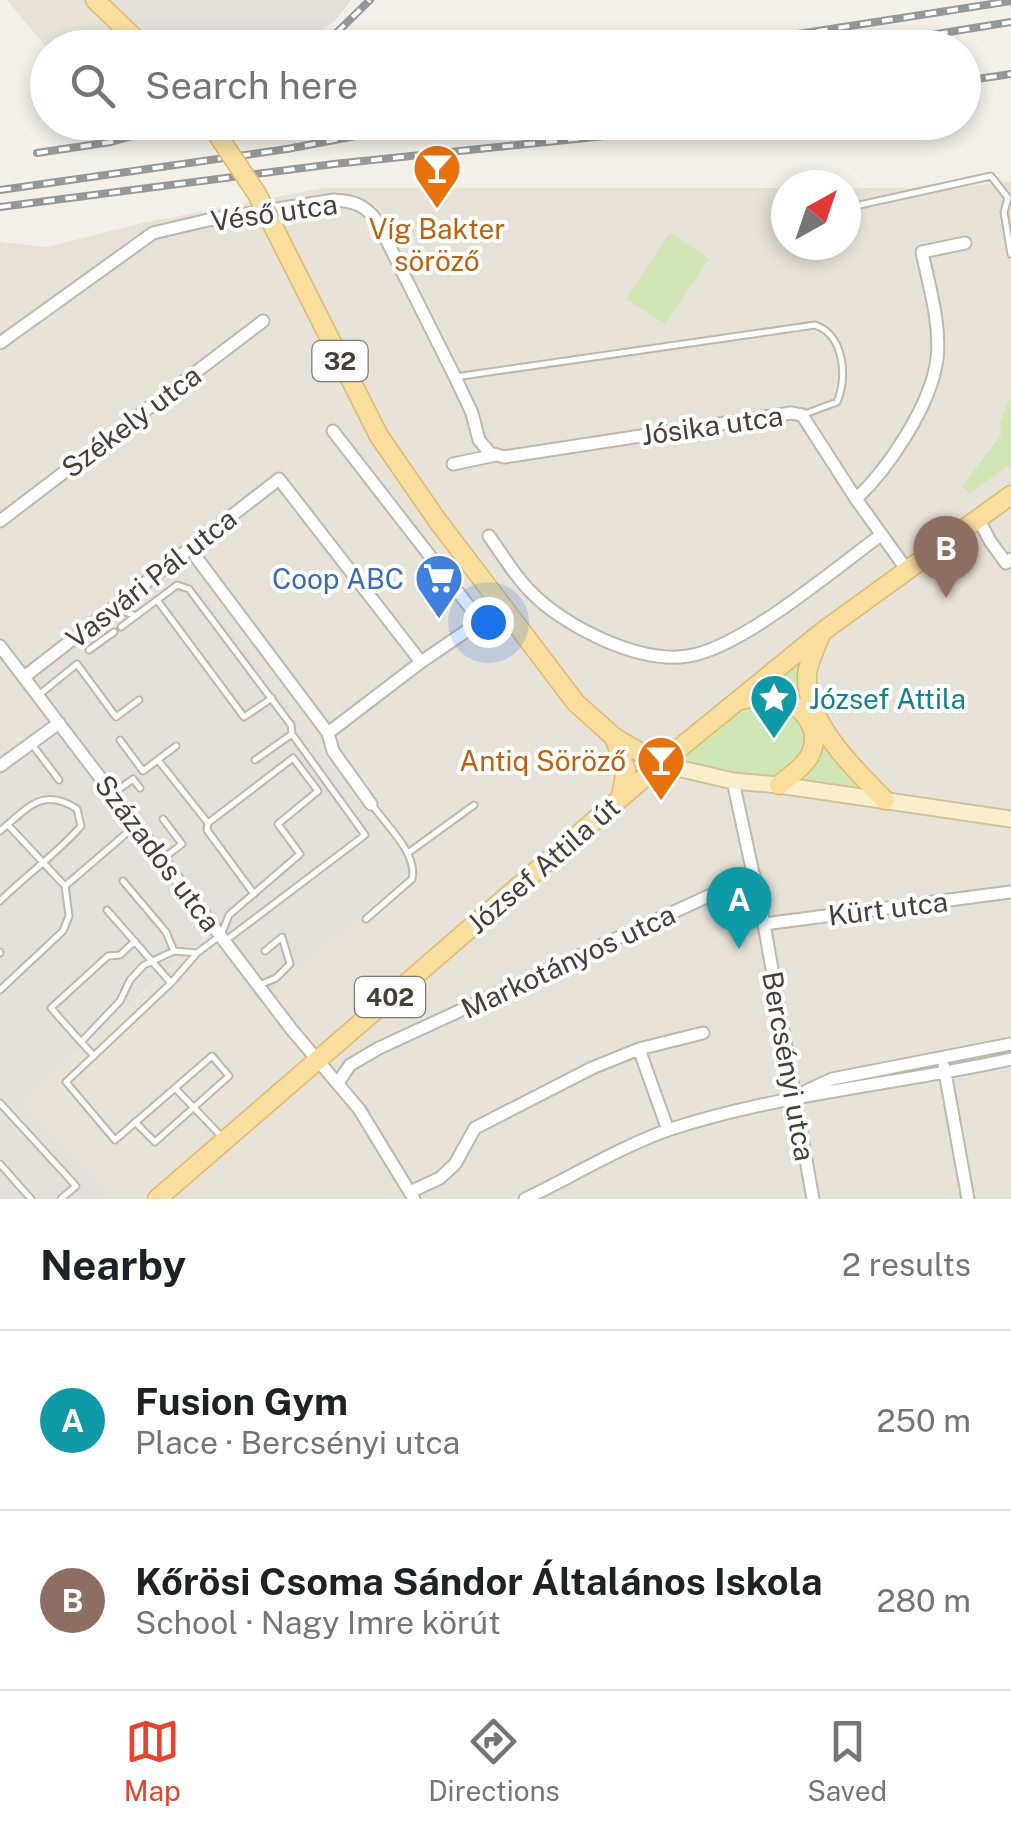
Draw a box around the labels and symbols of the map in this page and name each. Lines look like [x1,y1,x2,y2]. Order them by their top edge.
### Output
bar icon: Víg Bakter söröző [411,142,463,210]
north arrow [771,170,861,260]
street label: Véső utca [209,187,339,237]
place label: Víg Bakter söröző [369,212,505,277]
road number: 32 [312,341,368,381]
street label: Székely utca [55,358,207,484]
street label: Jósika utca [639,399,785,451]
street label: Vasvári Pál utca [59,501,243,655]
pin: B [914,516,978,598]
supermarket icon: Coop ABC [413,552,465,620]
place label: Coop ABC [272,562,404,595]
your location [463,597,514,648]
place icon: József Attila [748,672,800,740]
place label: József Attila [809,682,966,715]
bar icon: Antiq Söröző [635,734,687,802]
place label: Antiq Söröző [459,744,626,777]
street label: Százados utca [88,768,228,938]
street label: József Attila út [460,790,626,940]
pin: A [706,866,772,949]
street label: Kürt utca [826,884,950,932]
street label: Markotányos utca [456,897,680,1025]
street label: Bercsényi utca [756,968,822,1164]
road number: 402 [355,977,425,1017]

